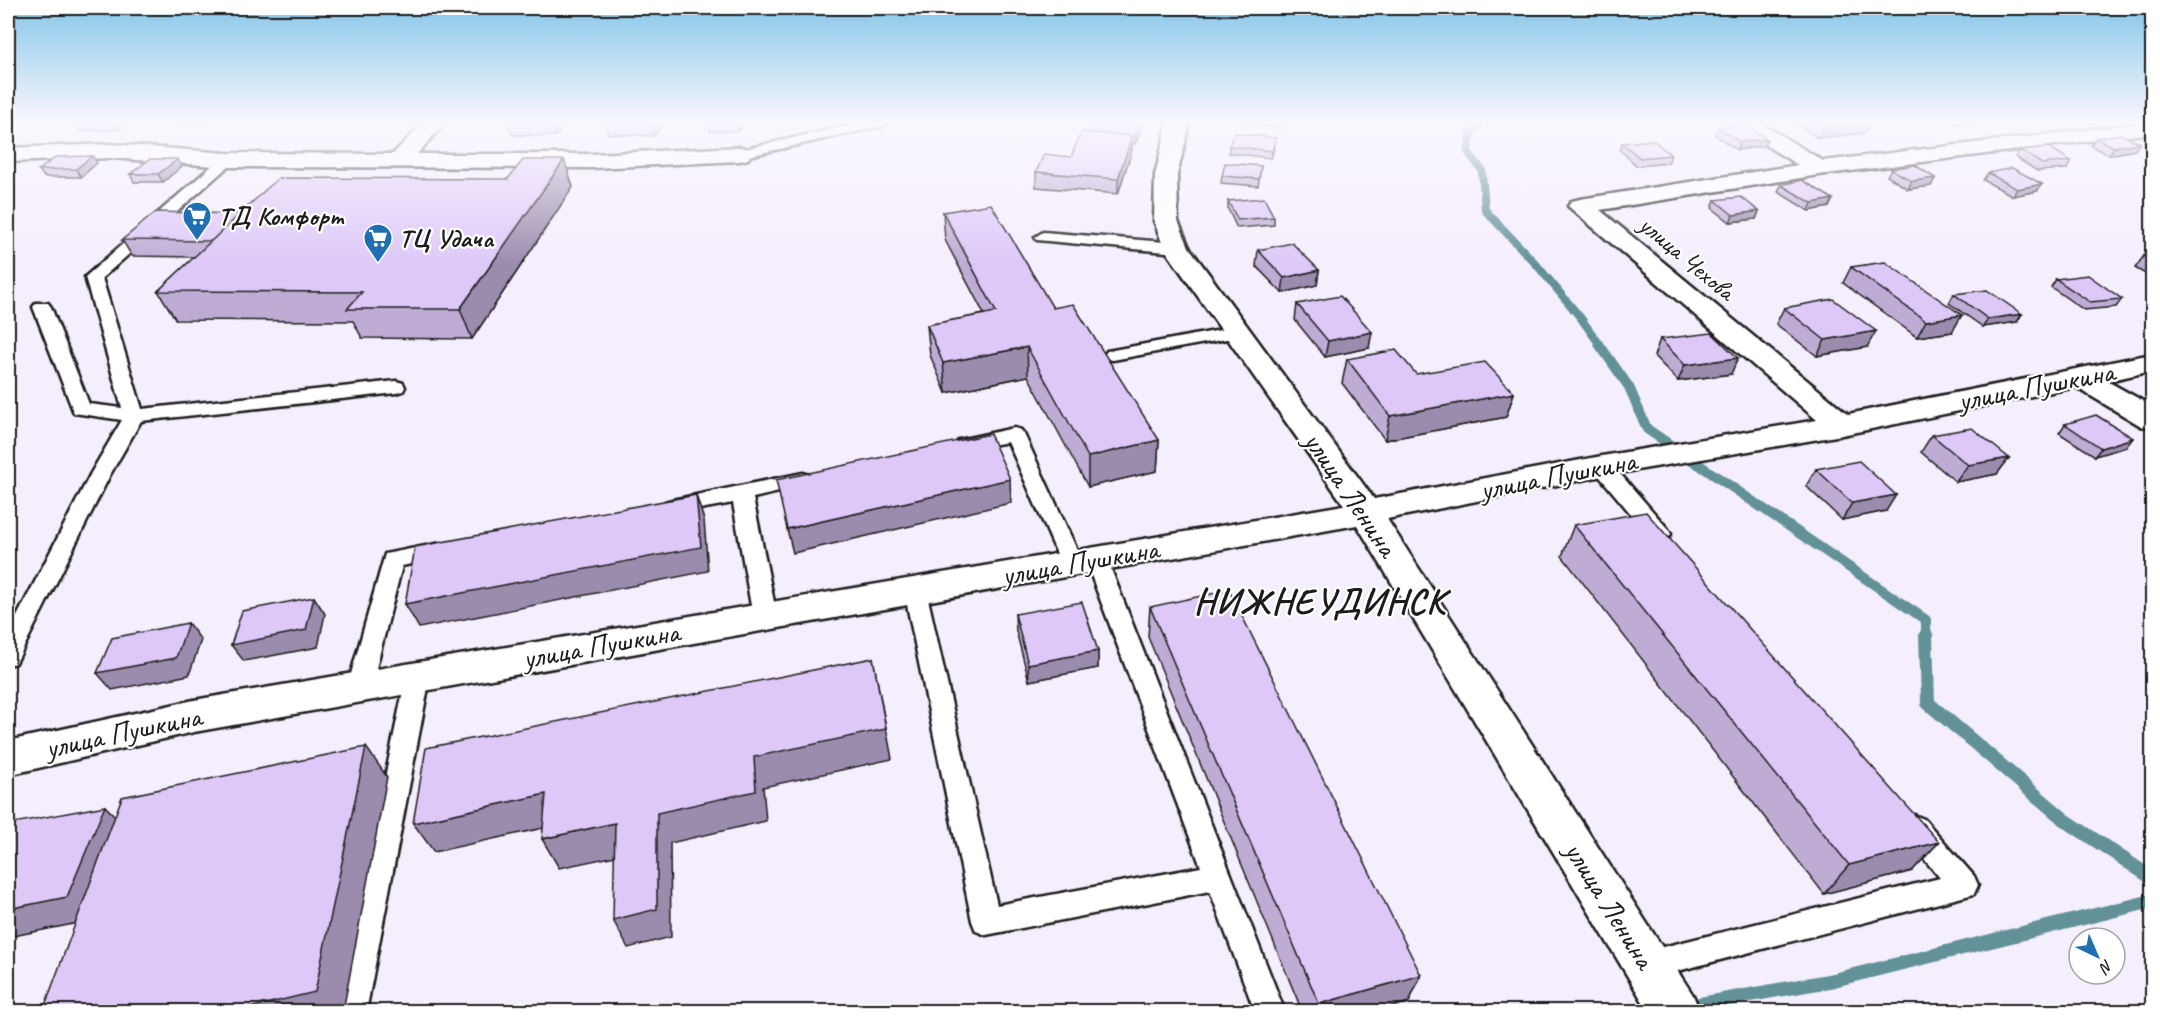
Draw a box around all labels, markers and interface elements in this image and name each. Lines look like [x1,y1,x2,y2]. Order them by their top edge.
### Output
supermarket icon: ТД Комфорт [181,200,213,242]
place label: ТД Комфорт [218,200,345,233]
street label: улица Чехова [1631,207,1743,309]
supermarket icon: ТЦ Удача [362,222,394,264]
place label: ТЦ Удача [399,222,495,255]
street label: улица Пушкина [1953,352,2120,420]
street label: улица Ленина [1294,423,1408,566]
street label: улица Пушкина [1475,441,1642,509]
street label: улица Пушкина [997,529,1164,595]
district label: НИЖНЕУДИНСК [1194,578,1451,624]
street label: улица Пушкина [518,612,685,678]
street label: улица Пушкина [40,696,207,767]
street label: улица Ленина [1555,833,1665,978]
north arrow [2067,926,2127,986]
text: N [2094,955,2117,979]

